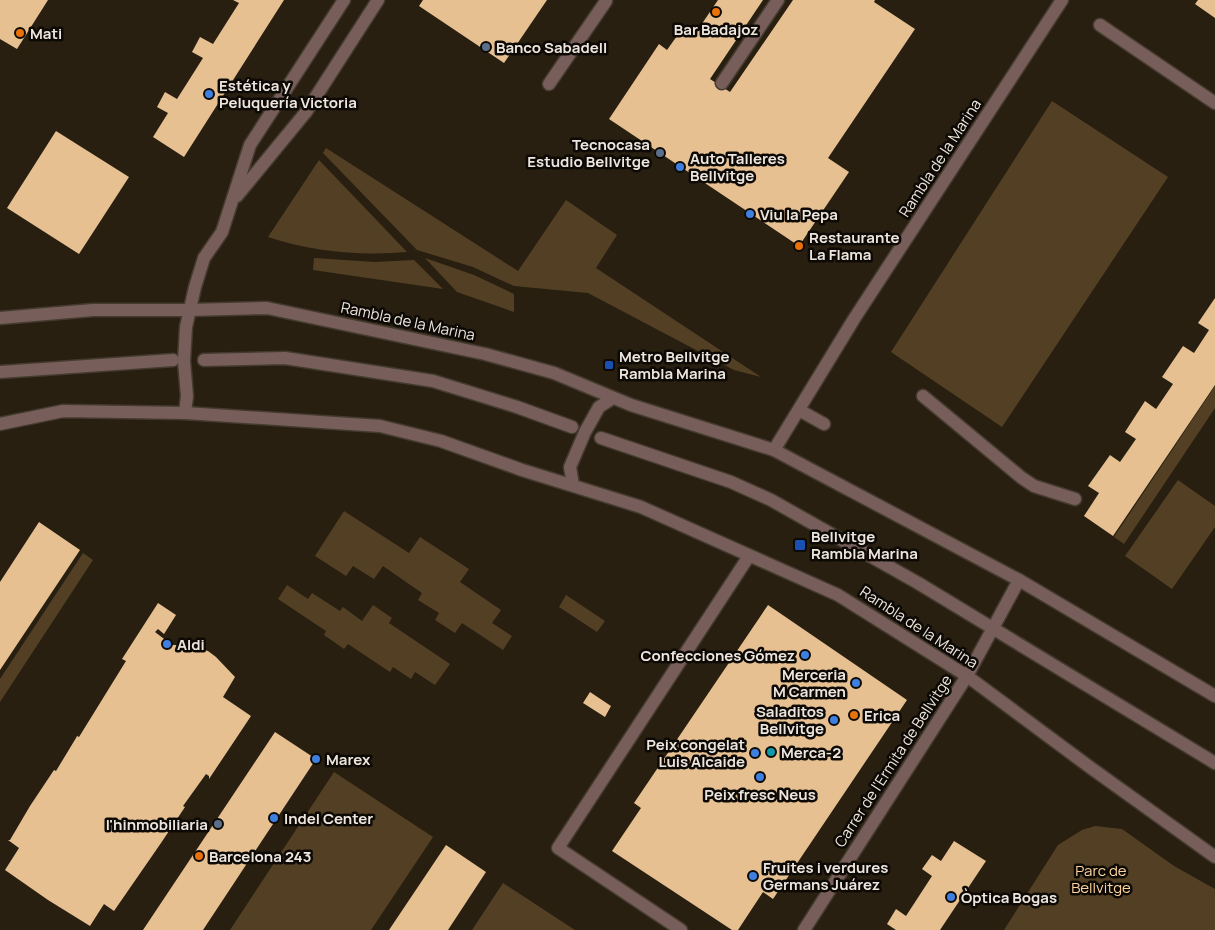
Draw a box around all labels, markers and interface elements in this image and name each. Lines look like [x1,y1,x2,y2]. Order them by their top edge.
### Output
marker: Bar Badajoz [710,6,722,18]
place label: Bar Badajoz [674,19,758,40]
place label: Mati [30,23,62,44]
marker: Mati [14,27,26,39]
place label: Banco Sabadell [496,37,607,58]
marker: Banco Sabadell [480,41,492,53]
place label: Estética y Peluquería Victoria [219,75,357,113]
marker: Estética y Peluquería Victoria [203,88,215,100]
street label: Rambla de la Marina [894,95,986,221]
place label: Tecnocasa Estudio Bellvitge [527,134,650,172]
marker: Tecnocasa Estudio Bellvitge [654,147,666,159]
place label: Auto Talleres Bellvitge [690,148,785,186]
marker: Auto Talleres Bellvitge [674,161,686,173]
place label: Viu la Pepa [760,204,838,225]
marker: Viu la Pepa [744,208,756,220]
place label: Restaurante La Flama [809,227,900,265]
marker: Restaurante La Flama [793,240,805,252]
street label: Rambla de la Marina [339,297,477,345]
place label: Metro Bellvitge Rambla Marina [619,346,730,384]
marker: Metro Bellvitge Rambla Marina [603,359,615,371]
place label: Bellvitge Rambla Marina [811,526,918,564]
marker: Bellvitge Rambla Marina [793,538,807,552]
street label: Rambla de la Marina [856,581,982,673]
place label: Aldi [177,634,205,655]
marker: Aldi [161,638,173,650]
place label: Confecciones Gómez [641,645,795,666]
marker: Confecciones Gómez [799,649,811,661]
place label: Merceria M Carmen [773,664,846,702]
street label: Carrer de l'Ermita de Bellvitge [829,670,957,851]
marker: Merceria M Carmen [850,677,862,689]
place label: Saladitos Bellvitge [756,701,824,739]
place label: Erica [864,705,900,726]
marker: Erica [848,709,860,721]
marker: Saladitos Bellvitge [828,714,840,726]
place label: Peix congelat Luis Alcaide [646,734,745,772]
place label: Merca-2 [781,742,841,763]
marker: Merca-2 [765,746,777,758]
marker: Peix congelat Luis Alcaide [749,747,761,759]
place label: Marex [326,749,371,770]
marker: Marex [310,753,322,765]
marker: Peix fresc Neus [754,771,766,783]
place label: Peix fresc Neus [704,784,816,805]
place label: Indel Center [284,808,373,829]
marker: Indel Center [268,812,280,824]
place label: l'hinmobiliaria [106,814,208,835]
marker: l'hinmobiliaria [212,818,224,830]
place label: Barcelona 243 [209,846,311,867]
marker: Barcelona 243 [193,850,205,862]
place label: Fruites i verdures Germans Juárez [763,857,888,895]
park label: Parc de Bellvitge [1071,860,1131,898]
marker: Fruites i verdures Germans Juárez [747,870,759,882]
place label: Òptica Bogas [961,887,1057,908]
marker: Òptica Bogas [945,891,957,903]

